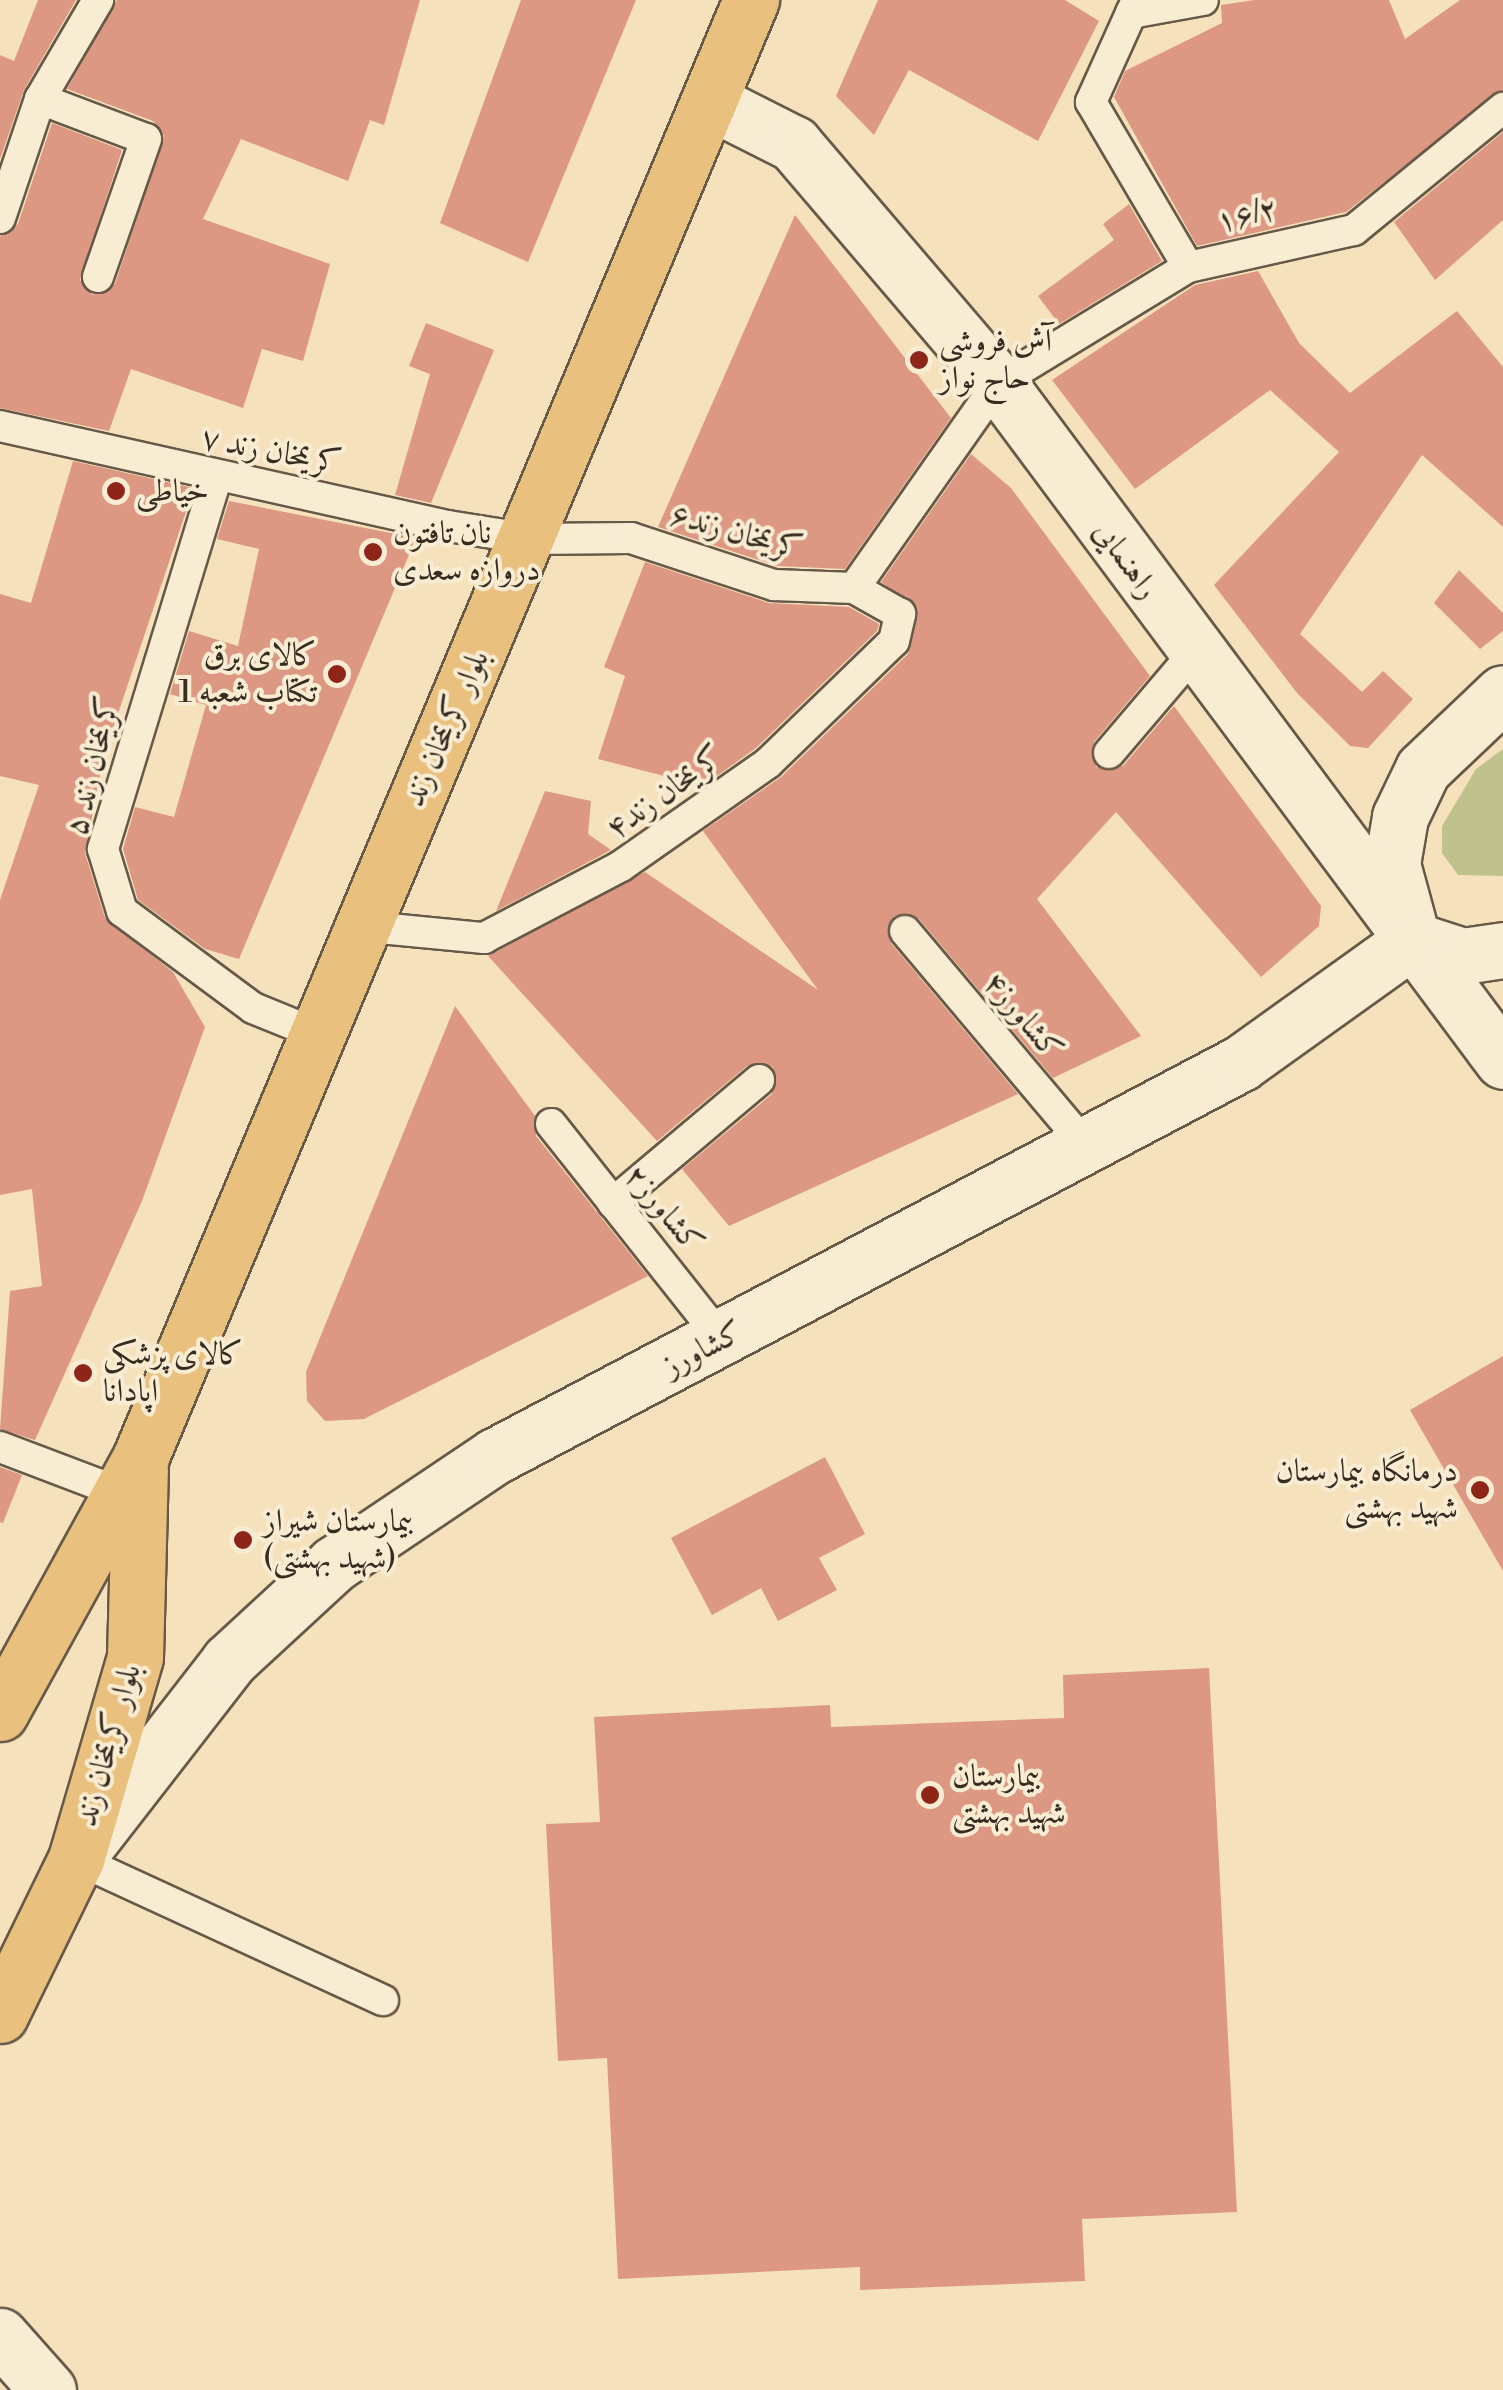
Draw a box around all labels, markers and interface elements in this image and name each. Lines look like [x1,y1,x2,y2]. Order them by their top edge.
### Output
street label: ۱۶/۲ [1212,189,1282,241]
place label: آش فروشی حاج نواز [939,323,1052,398]
marker: آش فروشی حاج نواز [908,349,930,371]
street label: کریمخان زند ۷ [198,419,344,483]
place label: خیاطی [136,472,209,510]
marker: خیاطی [105,480,127,502]
street label: کریمخان زند۶ [666,495,806,569]
street label: راهنمایی [1085,513,1167,607]
place label: نان تافتون دروازه سعدی [393,515,540,590]
marker: نان تافتون دروازه سعدی [362,541,384,563]
place label: کالای برق تکتاب شعبه 1 [178,637,317,712]
street label: بلوار کریمخان زند [394,644,498,812]
marker: کالای برق تکتاب شعبه 1 [326,663,348,685]
street label: کریمخان زند ۵ [57,693,129,839]
street label: کریمخان زند۴ [599,739,731,847]
street label: کشاورز۴ [975,964,1071,1068]
street label: کشاورز۲ [616,1157,712,1261]
street label: کشاورز [656,1313,750,1385]
place label: کالای پزشکی اپادانا [103,1336,243,1411]
marker: کالای پزشکی اپادانا [72,1362,94,1384]
place label: درمانگاه بیمارستان شهید بهشتی [1275,1453,1458,1528]
marker: درمانگاه بیمارستان شهید بهشتی [1467,1477,1493,1503]
place label: بیمارستان شیراز (شهید بهشتی) [263,1503,413,1578]
marker: بیمارستان شیراز (شهید بهشتی) [232,1529,254,1551]
street label: بلوار کریمخان زند [67,1659,149,1831]
place label: بیمارستان شهید بهشتی [952,1758,1066,1833]
marker: بیمارستان شهید بهشتی [917,1782,943,1808]

